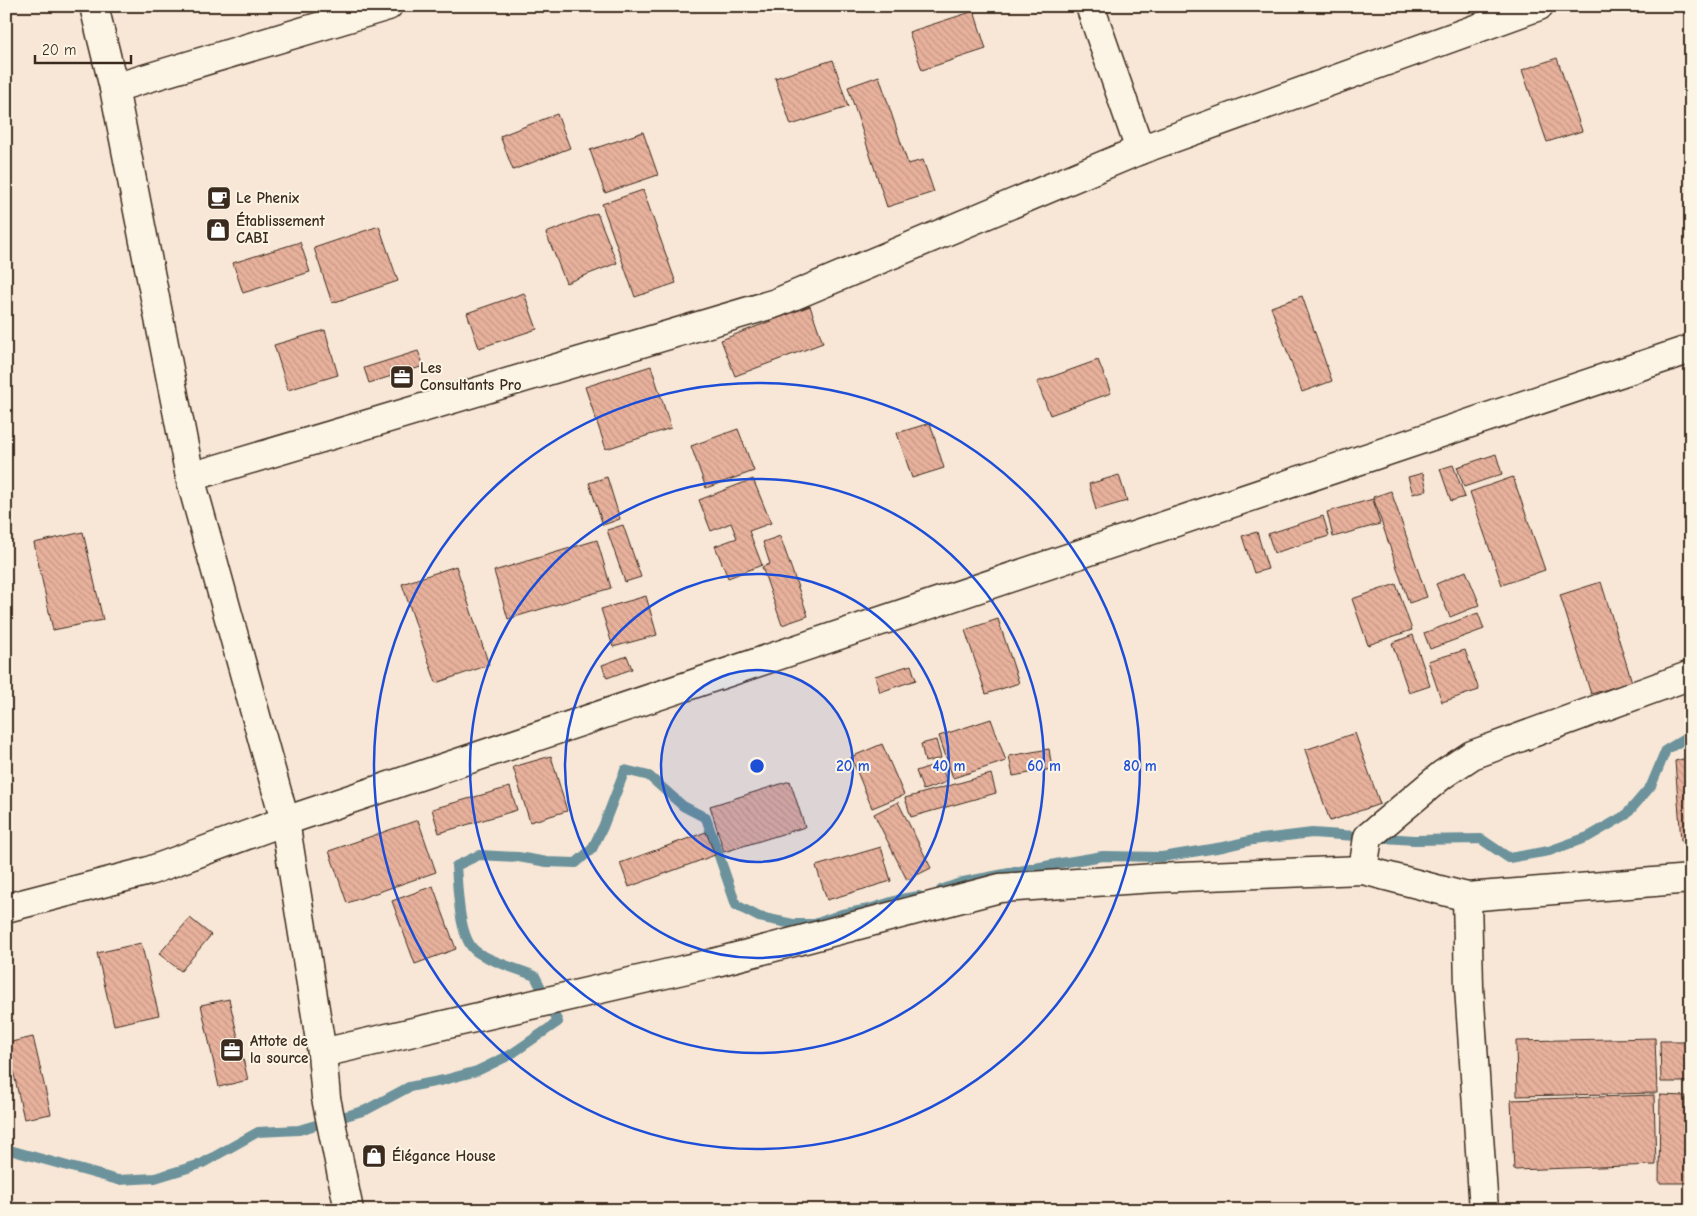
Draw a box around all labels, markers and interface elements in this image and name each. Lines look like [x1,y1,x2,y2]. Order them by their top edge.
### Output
scale bar [35,32,131,64]
text: 20 m [42,41,76,59]
cafe icon: Le Phenix [206,185,232,211]
place label: Le Phenix [236,189,300,207]
place label: Établissement CABI [236,211,326,247]
shop icon: Établissement CABI [205,217,231,243]
place label: Les Consultants Pro [420,359,522,394]
office icon: Les Consultants Pro [389,364,415,390]
centre of rings [748,757,766,775]
text: 20 m [836,757,870,775]
text: 40 m [933,757,966,775]
text: 60 m [1027,757,1061,775]
text: 80 m [1123,757,1157,775]
place label: Attote de la source [250,1032,308,1067]
office icon: Attote de la source [219,1037,245,1063]
shop icon: Élégance House [361,1143,387,1169]
place label: Élégance House [392,1146,496,1165]

